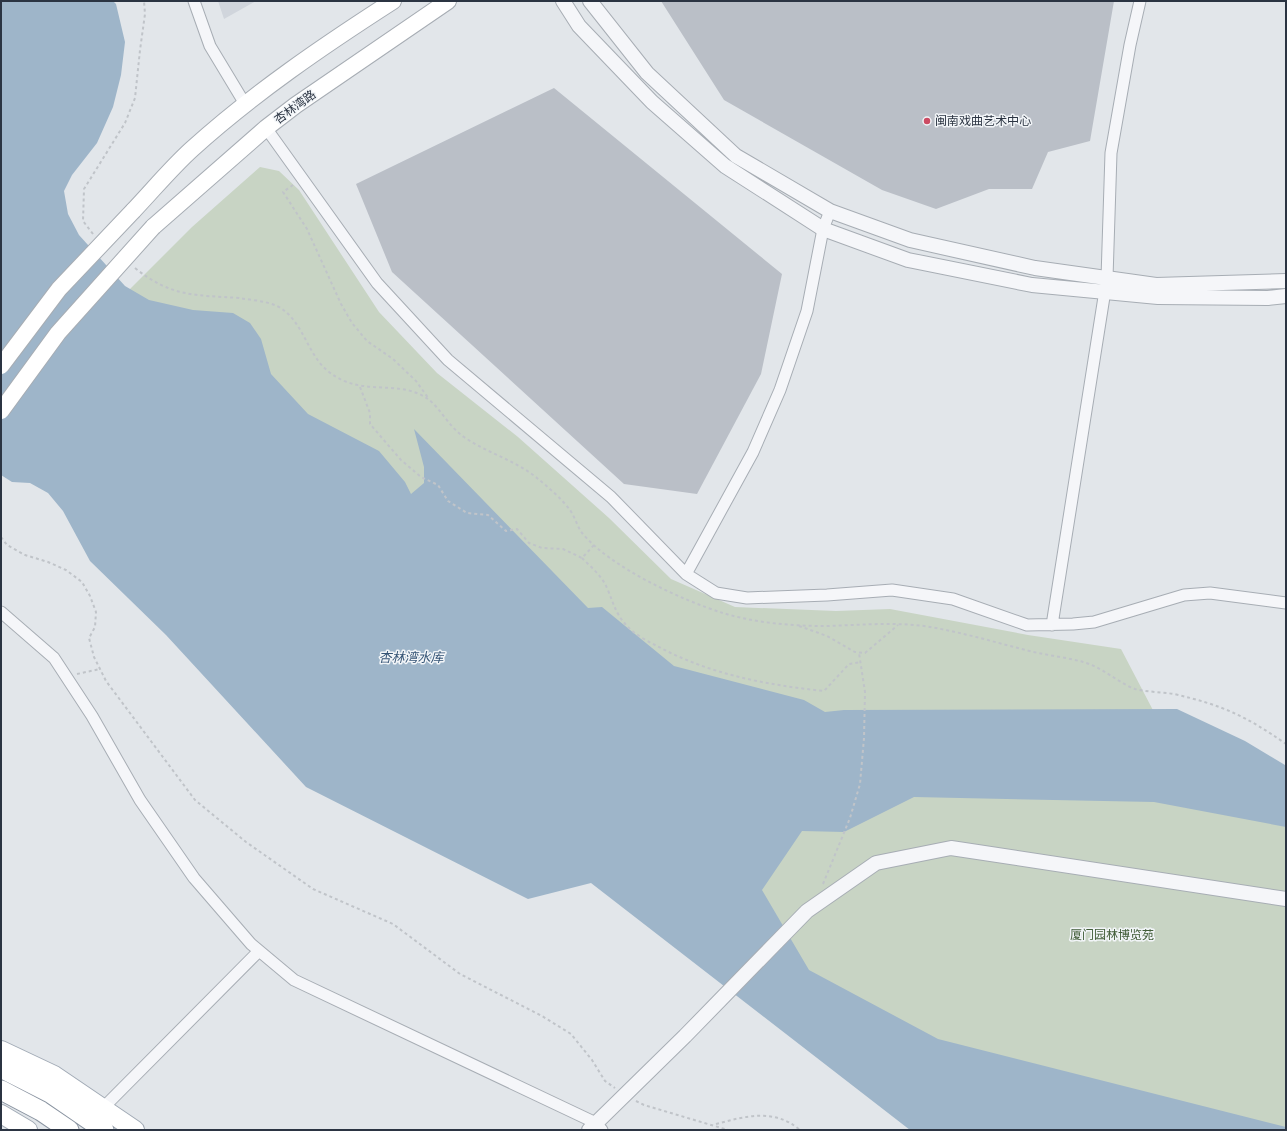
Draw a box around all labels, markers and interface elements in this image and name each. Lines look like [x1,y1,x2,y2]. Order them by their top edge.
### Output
street label: 杏林湾路 [271,87,318,126]
place label: 闽南戏曲艺术中心 [935,114,1031,127]
marker: 闽南戏曲艺术中心 [922,116,932,126]
water label: 杏林湾水库 [378,650,445,665]
park label: 厦门园林博览苑 [1070,928,1154,941]

